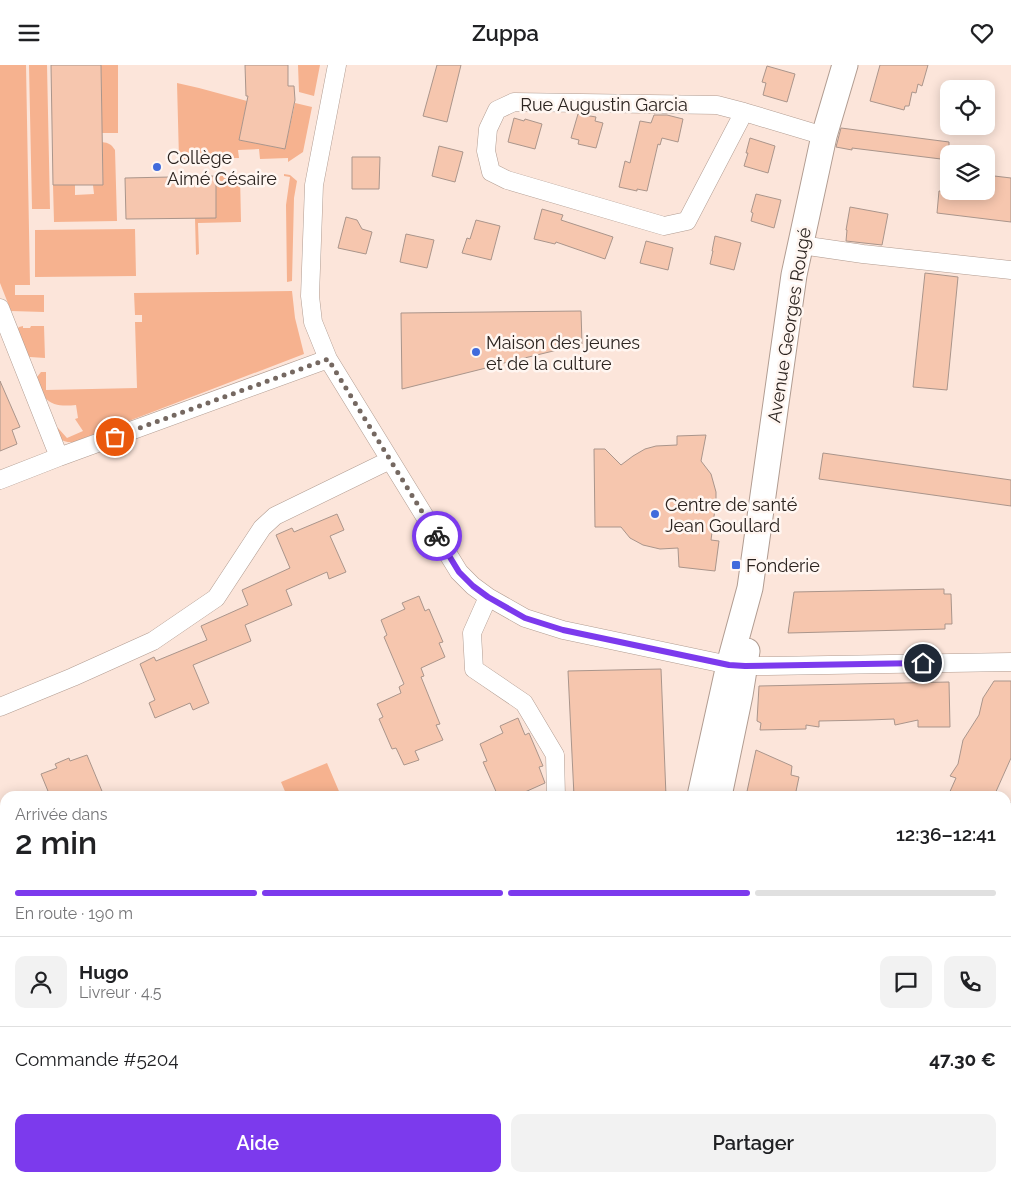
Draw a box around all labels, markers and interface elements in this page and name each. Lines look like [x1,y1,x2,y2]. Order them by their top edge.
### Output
icon: menu [15,19,43,47]
icon: heart [968,19,996,47]
text: Zuppa [472,20,539,46]
map controls [940,80,995,200]
button: locate [940,80,995,135]
street label: Rue Augustin Garcia [520,94,688,115]
button: layers [940,145,995,200]
place label: Collège Aimé Césaire [167,147,277,189]
marker: Collège Aimé Césaire [151,161,163,173]
street label: Avenue Georges Rougé [763,225,815,424]
place label: Maison des jeunes et de la culture [486,332,640,374]
marker: Maison des jeunes et de la culture [470,346,482,358]
pin [94,416,136,458]
icon: bag [101,423,129,451]
place label: Centre de santé Jean Goullard [665,494,798,536]
marker: Centre de santé Jean Goullard [649,508,661,520]
courier [412,511,462,561]
icon: bike [423,522,451,550]
place label: Fonderie [746,555,820,576]
marker: Fonderie [730,559,742,571]
pin [902,642,944,684]
icon: home [909,649,937,677]
text: Arrivée dans [15,805,107,824]
text: 12:36–12:41 [896,823,996,845]
text: 2 min [15,824,97,861]
text: En route · 190 m [15,904,133,923]
button: person [15,956,67,1008]
button: chat [880,956,932,1008]
button: phone [944,956,996,1008]
text: Hugo [79,961,128,983]
text: Livreur · 4.5 [79,983,162,1002]
text: Commande #5204 [15,1048,179,1070]
text: 47.30 € [929,1048,996,1070]
button: Aide [15,1114,501,1172]
button: Partager [511,1114,996,1172]

